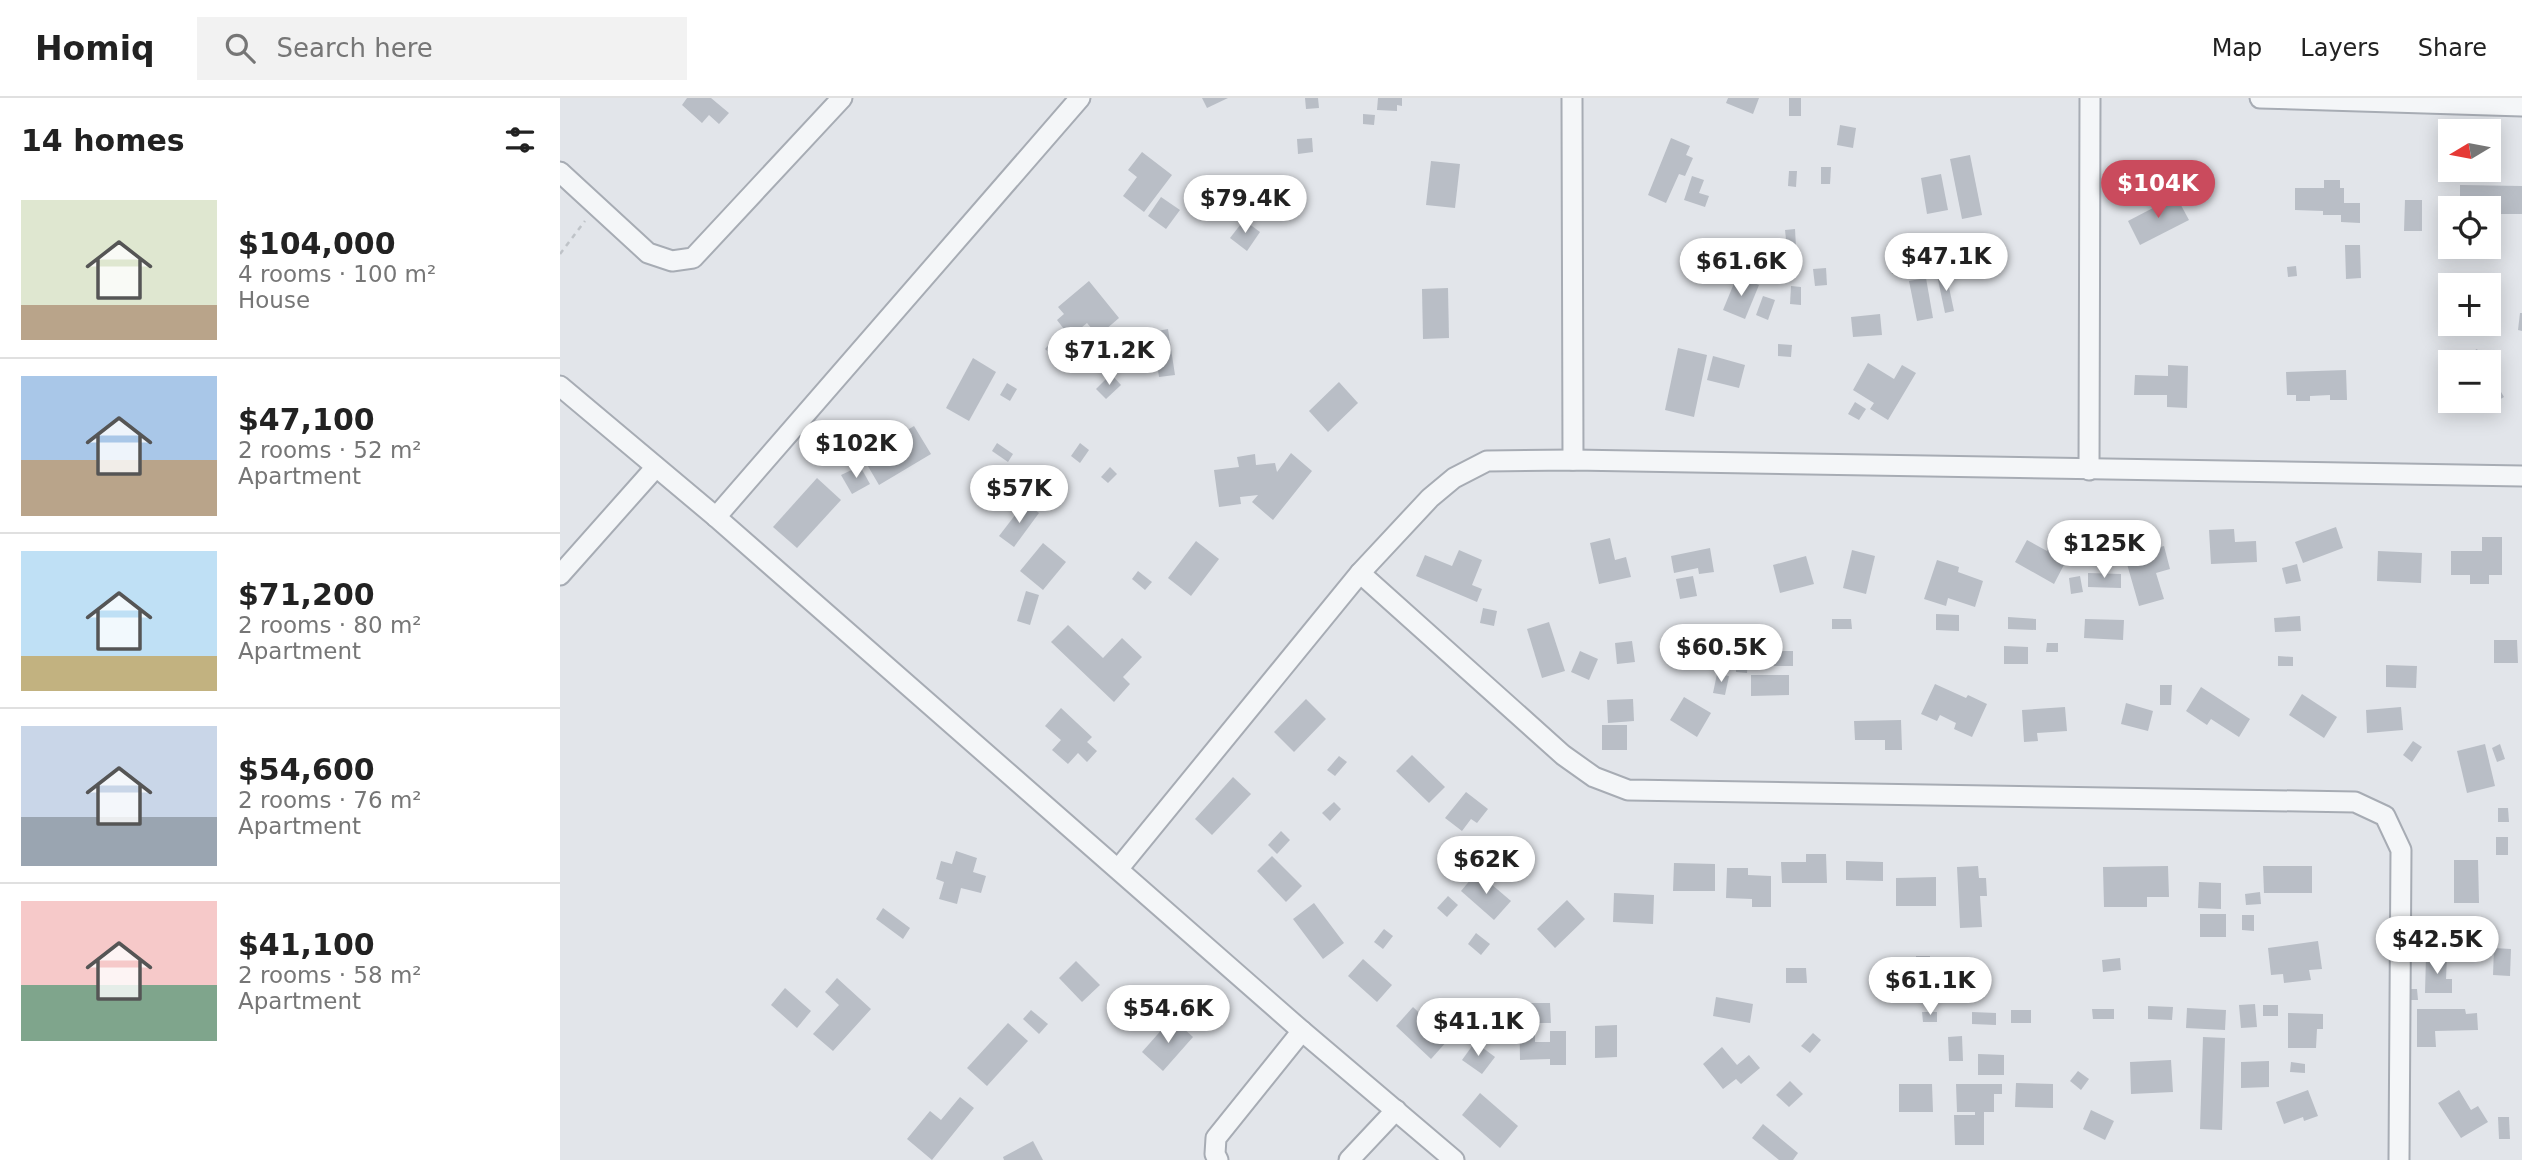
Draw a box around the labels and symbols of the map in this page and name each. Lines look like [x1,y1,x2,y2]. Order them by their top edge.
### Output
north arrow [2438,119,2501,182]
pin: $104K [2109,160,2207,220]
pin: $79.4K [1188,176,1302,235]
pin: $47.1K [1889,234,2003,293]
pin: $61.6K [1684,238,1798,298]
pin: $71.2K [1052,328,1166,387]
pin: $102K [807,420,905,480]
pin: $57K [978,466,1060,525]
pin: $125K [2055,520,2153,580]
pin: $60.5K [1664,624,1778,684]
pin: $62K [1445,836,1527,896]
pin: $42.5K [2380,916,2494,976]
pin: $61.1K [1873,958,1987,1017]
pin: $54.6K [1111,986,1225,1045]
pin: $41.1K [1421,998,1535,1058]

